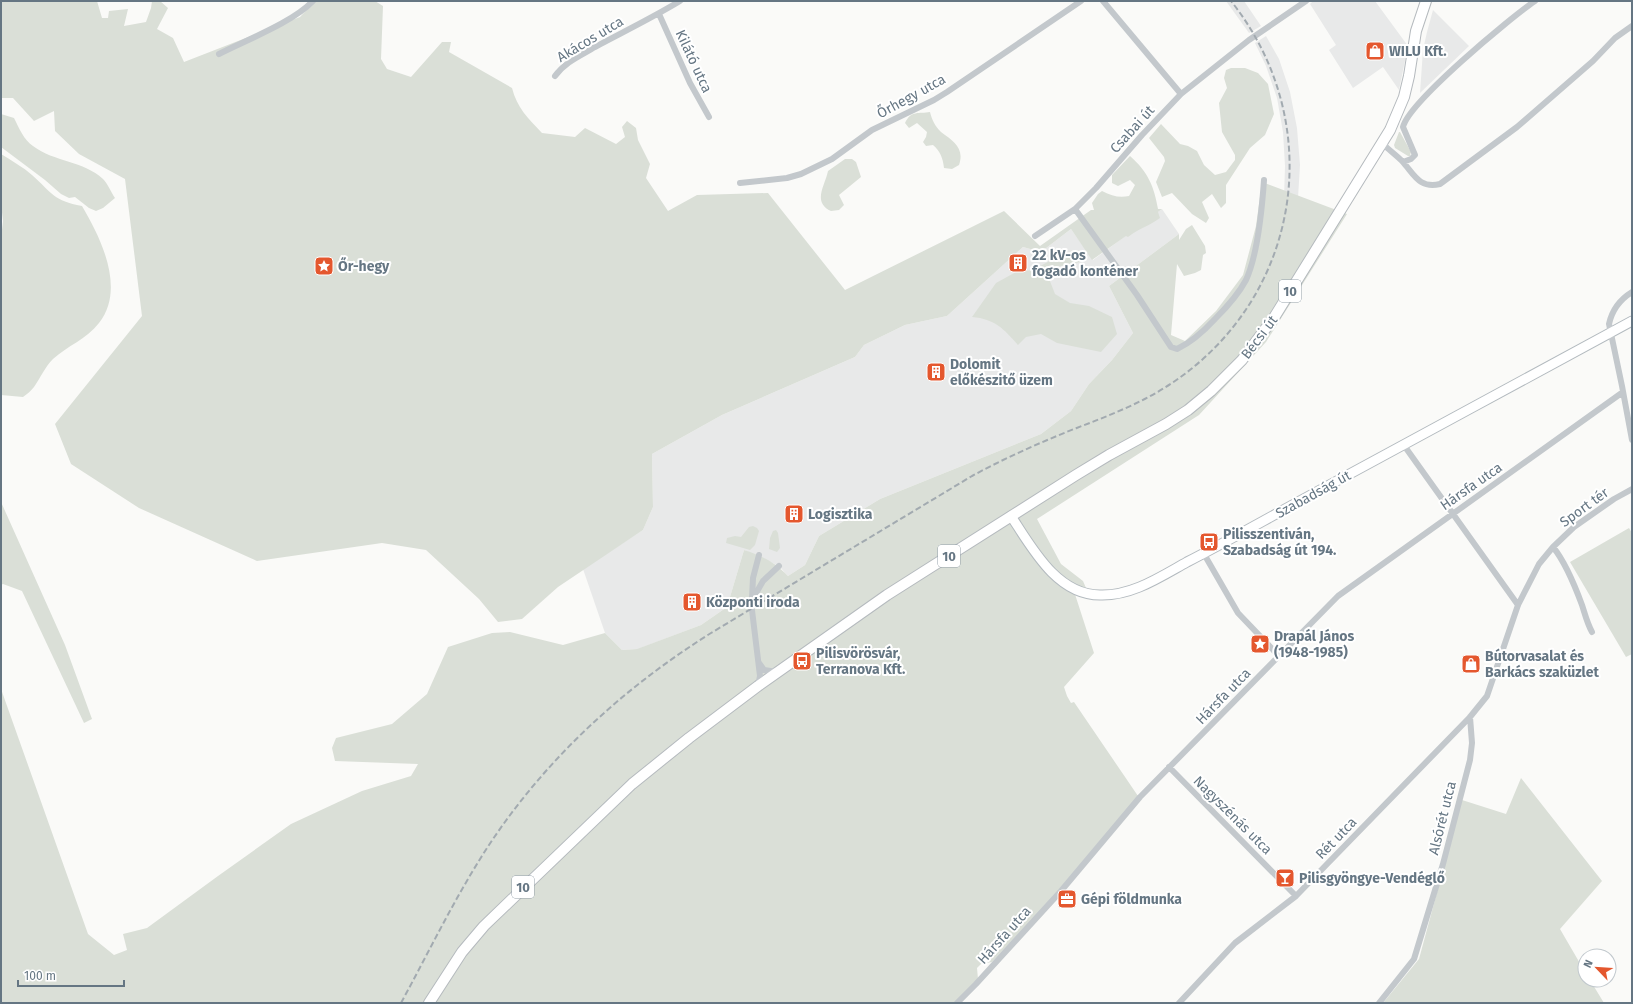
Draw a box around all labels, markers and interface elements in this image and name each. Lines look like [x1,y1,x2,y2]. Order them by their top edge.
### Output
street label: Akácos utca [554,13,627,66]
street label: Kilátó utca [672,27,716,95]
shop icon: WILU Kft. [1364,40,1386,62]
place label: WILU Kft. [1389,43,1447,60]
street label: Őrhegy utca [873,70,949,122]
street label: Csabai út [1107,101,1159,157]
place label: 22 kV-os fogadó konténer [1032,247,1138,280]
building icon: 22 kV-os fogadó konténer [1007,252,1029,274]
place icon: Őr-hegy [313,255,335,277]
place label: Őr-hegy [338,256,390,275]
road number: 10 [1279,280,1301,302]
street label: Bécsi út [1237,311,1282,362]
place label: Dolomit előkészitő üzem [950,356,1053,389]
building icon: Dolomit előkészitő üzem [925,361,947,383]
street label: Hársfa utca [1437,459,1506,514]
street label: Szabadság út [1273,466,1355,522]
street label: Sport tér [1557,484,1612,531]
building icon: Logisztika [783,503,805,525]
place label: Logisztika [808,506,873,523]
place label: Pilisszentiván, Szabadság út 194. [1223,526,1336,559]
bus stop icon: Pilisszentiván, Szabadság út 194. [1198,531,1220,553]
road number: 10 [938,545,960,567]
building icon: Központi iroda [681,591,703,613]
place label: Központi iroda [706,594,800,611]
place label: Drapál János (1948-1985) [1274,628,1354,661]
place icon: Drapál János (1948-1985) [1249,633,1271,655]
place label: Pilisvörösvár, Terranova Kft. [816,645,905,678]
place label: Bútorvasalat és Barkács szaküzlet [1485,648,1599,681]
bus stop icon: Pilisvörösvár, Terranova Kft. [791,650,813,672]
shop icon: Bútorvasalat és Barkács szaküzlet [1460,653,1482,675]
street label: Hársfa utca [1192,665,1254,728]
street label: Nagyszénás utca [1190,772,1276,858]
street label: Alsórét utca [1425,779,1460,857]
street label: Rét utca [1312,814,1360,863]
bar icon: Pilisgyöngye-Vendéglő [1274,867,1296,889]
place label: Pilisgyöngye-Vendéglő [1299,870,1445,887]
road number: 10 [512,876,534,898]
office icon: Gépi földmunka [1056,888,1078,910]
place label: Gépi földmunka [1081,891,1182,908]
street label: Hársfa utca [974,903,1035,968]
north arrow [1577,948,1617,988]
text: N [1581,958,1596,970]
scale bar [18,962,124,988]
text: 100 m [24,969,56,983]

